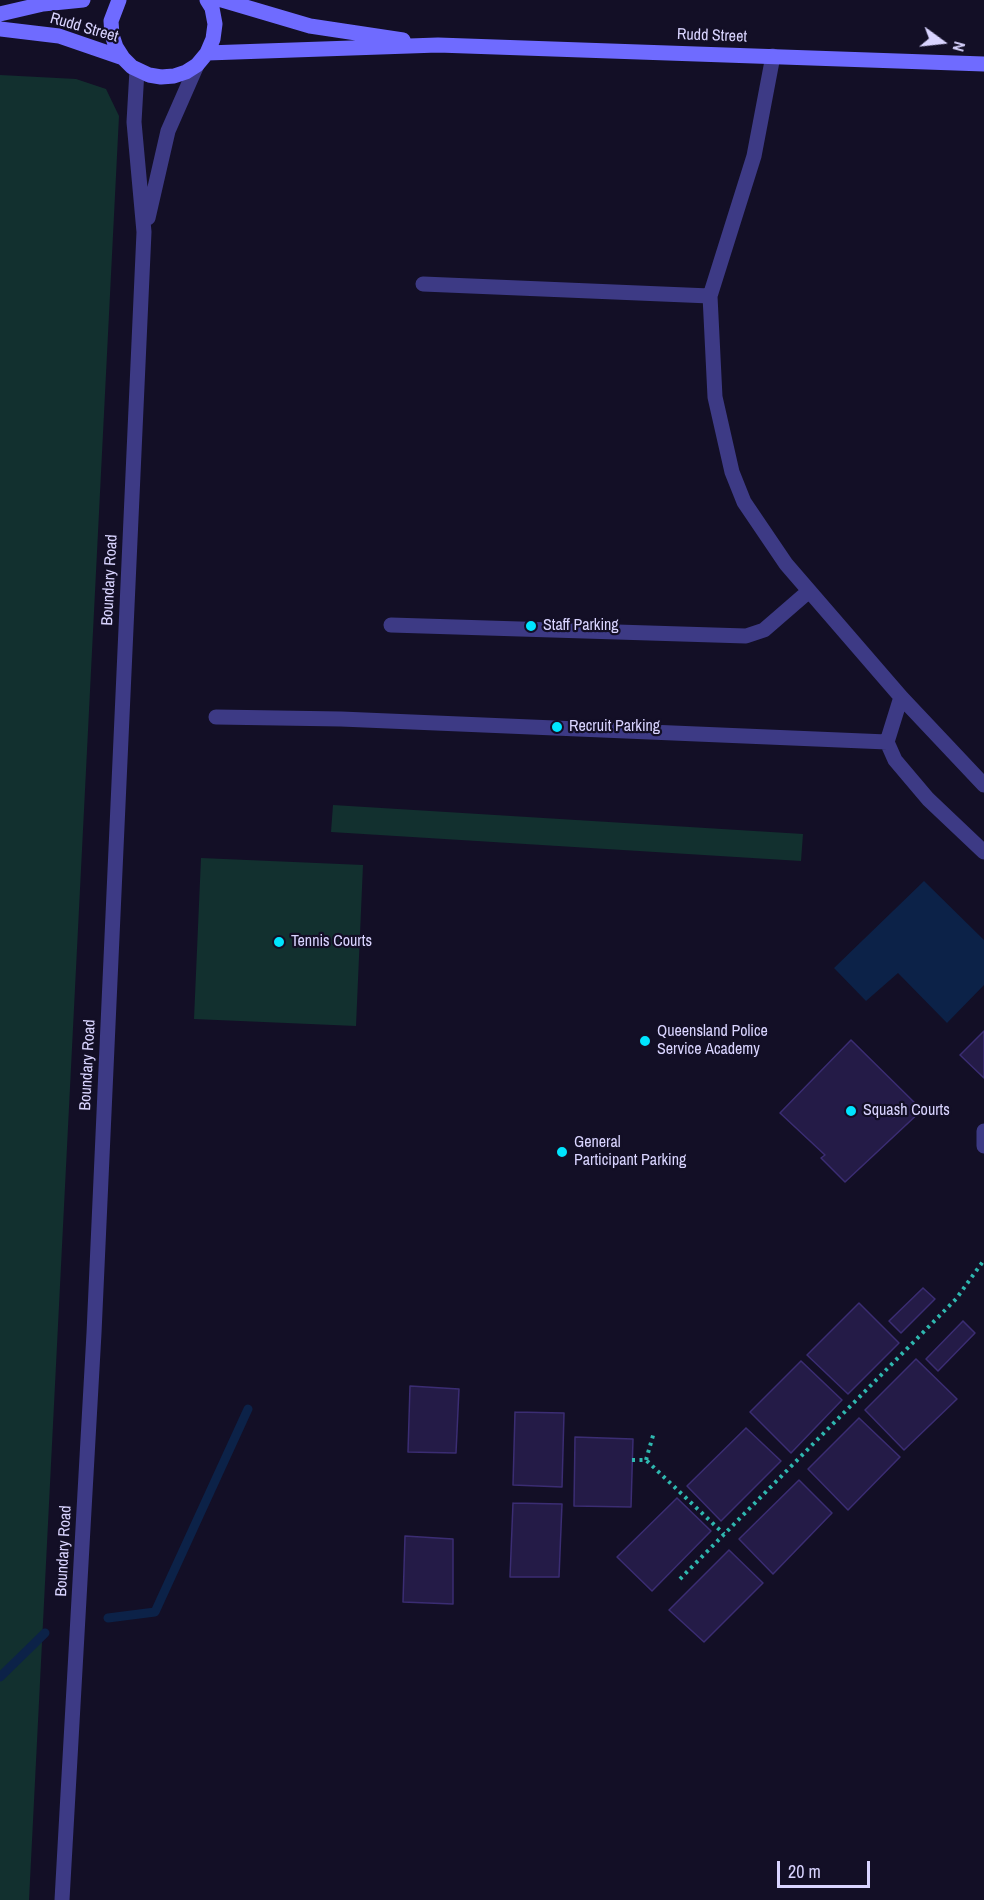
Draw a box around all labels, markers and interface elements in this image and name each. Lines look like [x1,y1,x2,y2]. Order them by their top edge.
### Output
street label: Rudd Street [48,9,120,47]
north arrow [912,12,972,72]
street label: Rudd Street [677,25,747,47]
text: N [948,39,971,54]
street label: Boundary Road [98,534,122,626]
place label: Staff Parking [543,616,619,636]
marker: Staff Parking [524,619,538,633]
place label: Recruit Parking [569,717,660,737]
marker: Recruit Parking [550,720,564,734]
place label: Tennis Courts [291,932,372,952]
marker: Tennis Courts [272,935,286,949]
street label: Boundary Road [76,1019,100,1111]
place label: Queensland Police Service Academy [657,1022,768,1060]
marker: Queensland Police Service Academy [638,1034,652,1048]
place label: Squash Courts [863,1101,950,1121]
marker: Squash Courts [844,1104,858,1118]
place label: General Participant Parking [574,1133,686,1171]
marker: General Participant Parking [555,1145,569,1159]
street label: Boundary Road [52,1505,76,1597]
scale bar [780,1849,873,1887]
text: 20 m [788,1859,821,1884]

